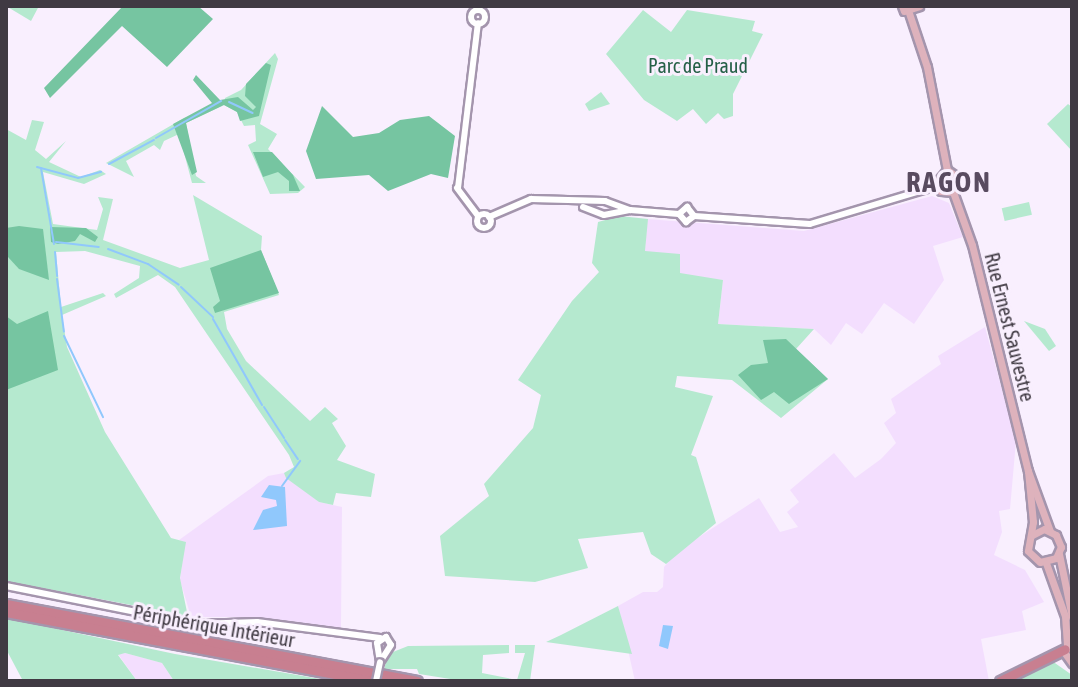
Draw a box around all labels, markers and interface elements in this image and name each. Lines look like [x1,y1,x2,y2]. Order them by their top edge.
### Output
park label: Parc de Praud [648,53,748,77]
district label: RAGON [906,165,992,199]
street label: Rue Ernest Sauvestre [980,250,1040,404]
street label: Périphérique Intérieur [131,600,297,652]

